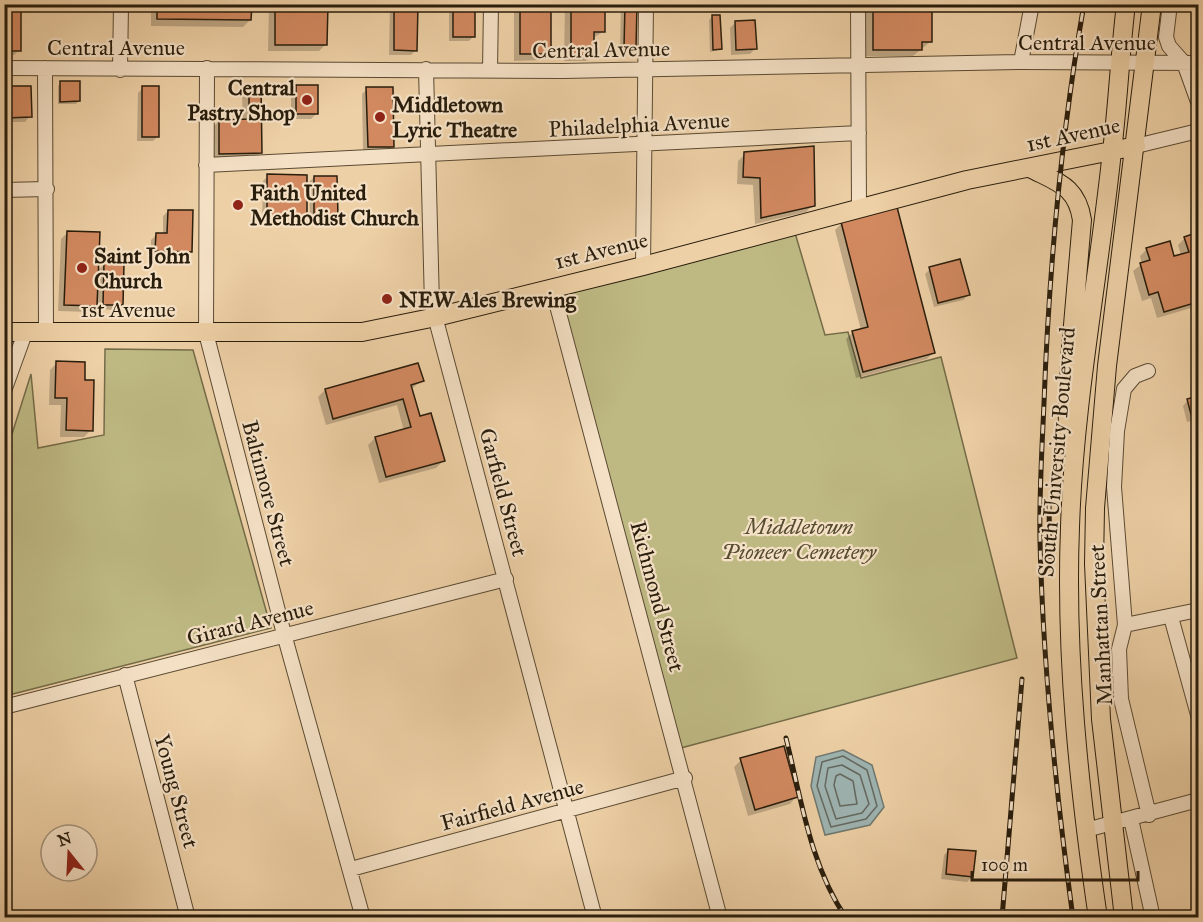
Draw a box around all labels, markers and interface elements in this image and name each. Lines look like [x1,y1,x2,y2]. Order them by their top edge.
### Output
street label: Central Avenue [1018,29,1156,56]
street label: Central Avenue [47,34,185,61]
street label: Central Avenue [532,35,670,64]
place label: Central Pastry Shop [187,74,296,126]
place label: Middletown Lyric Theatre [392,91,517,143]
marker: Central Pastry Shop [300,93,314,107]
street label: Philadelphia Avenue [548,106,730,143]
marker: Middletown Lyric Theatre [373,110,387,124]
street label: 1st Avenue [1024,111,1123,158]
place label: Faith United Methodist Church [250,179,420,231]
marker: Faith United Methodist Church [231,198,245,212]
street label: 1st Avenue [552,226,651,275]
place label: Saint John Church [94,242,190,294]
marker: Saint John Church [75,261,89,275]
place label: NEW Ales Brewing [399,286,576,313]
marker: NEW Ales Brewing [380,292,394,306]
street label: 1st Avenue [80,296,176,323]
street label: South University Boulevard [1032,326,1081,578]
street label: Baltimore Street [236,417,301,569]
street label: Garfield Street [473,425,534,560]
park label: Middletown Pioneer Cemetery [722,513,877,565]
street label: Richmond Street [624,518,691,675]
street label: Manhattan Street [1083,543,1118,706]
street label: Girard Avenue [184,594,316,651]
street label: Young Street [148,731,205,851]
street label: Fairfield Avenue [438,772,587,837]
north arrow [39,823,99,883]
text: N [55,828,74,850]
scale bar [972,844,1138,882]
text: 100 m [981,854,1028,876]

